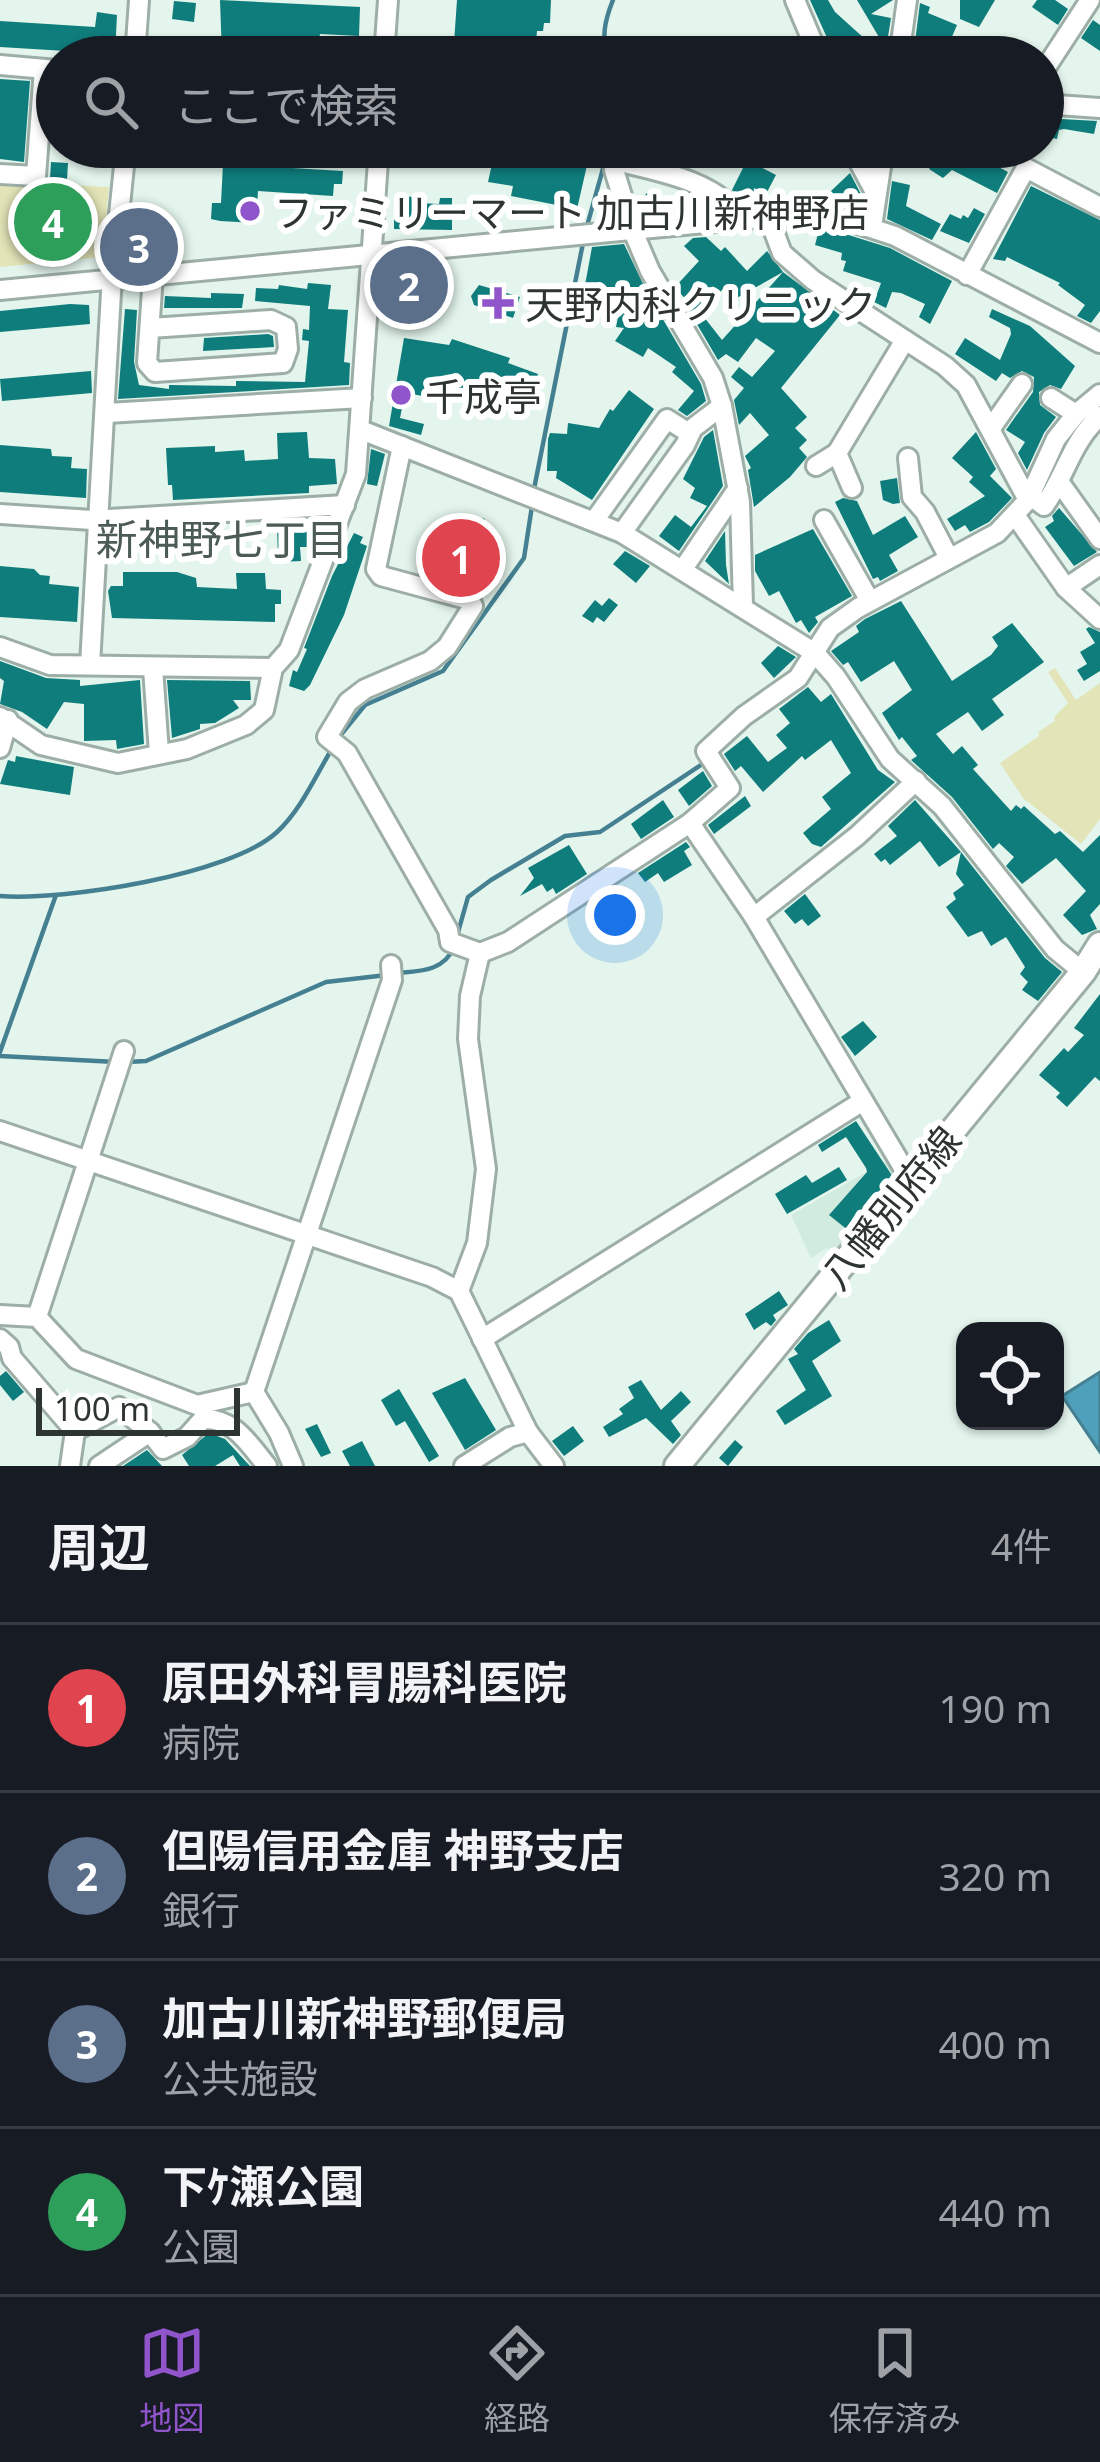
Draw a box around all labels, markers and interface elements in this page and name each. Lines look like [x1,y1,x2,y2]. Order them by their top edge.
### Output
search box [36,36,1064,168]
icon: search [78,69,144,135]
text: ここで検索 [174,74,399,135]
pin: 4 [14,177,92,267]
place label: ファミリーマート 加古川新神野店 [274,185,869,238]
marker: ファミリーマート 加古川新神野店 [237,198,263,224]
pin: 3 [100,202,178,292]
pin: 2 [370,240,448,330]
place label: 天野内科クリニック [525,277,876,330]
marker: 天野内科クリニック [482,287,514,319]
place label: 千成亭 [425,369,542,422]
marker: 千成亭 [388,382,414,408]
district label: 新神野七丁目 [96,510,348,567]
pin: 1 [422,513,500,603]
your location [585,885,645,945]
street label: 八幡別府線 [808,1115,972,1299]
map controls [956,1322,1064,1430]
button: locate [956,1322,1064,1430]
scale bar [36,1382,240,1435]
text: 100 m [54,1386,150,1431]
text: 周辺 [48,1511,150,1581]
text: 4件 [991,1519,1052,1572]
text: 原田外科胃腸科医院 [162,1651,567,1712]
text: 1 [76,1681,98,1734]
text: 190 m [938,1681,1052,1734]
text: 病院 [162,1715,240,1768]
text: 但陽信用金庫 神野支店 [162,1819,624,1880]
text: 2 [76,1849,98,1902]
text: 320 m [938,1849,1052,1902]
text: 銀行 [162,1883,240,1936]
text: 加古川新神野郵便局 [162,1987,567,2048]
text: 3 [76,2017,98,2070]
text: 400 m [938,2017,1052,2070]
text: 公共施設 [162,2051,318,2104]
text: 下ｹ瀬公園 [162,2155,365,2216]
text: 4 [76,2185,98,2238]
text: 440 m [938,2185,1052,2238]
text: 公園 [162,2219,240,2272]
tab: 地図 [139,2320,205,2440]
tab: 経路 [484,2320,550,2440]
tab: 保存済み [829,2320,961,2440]

